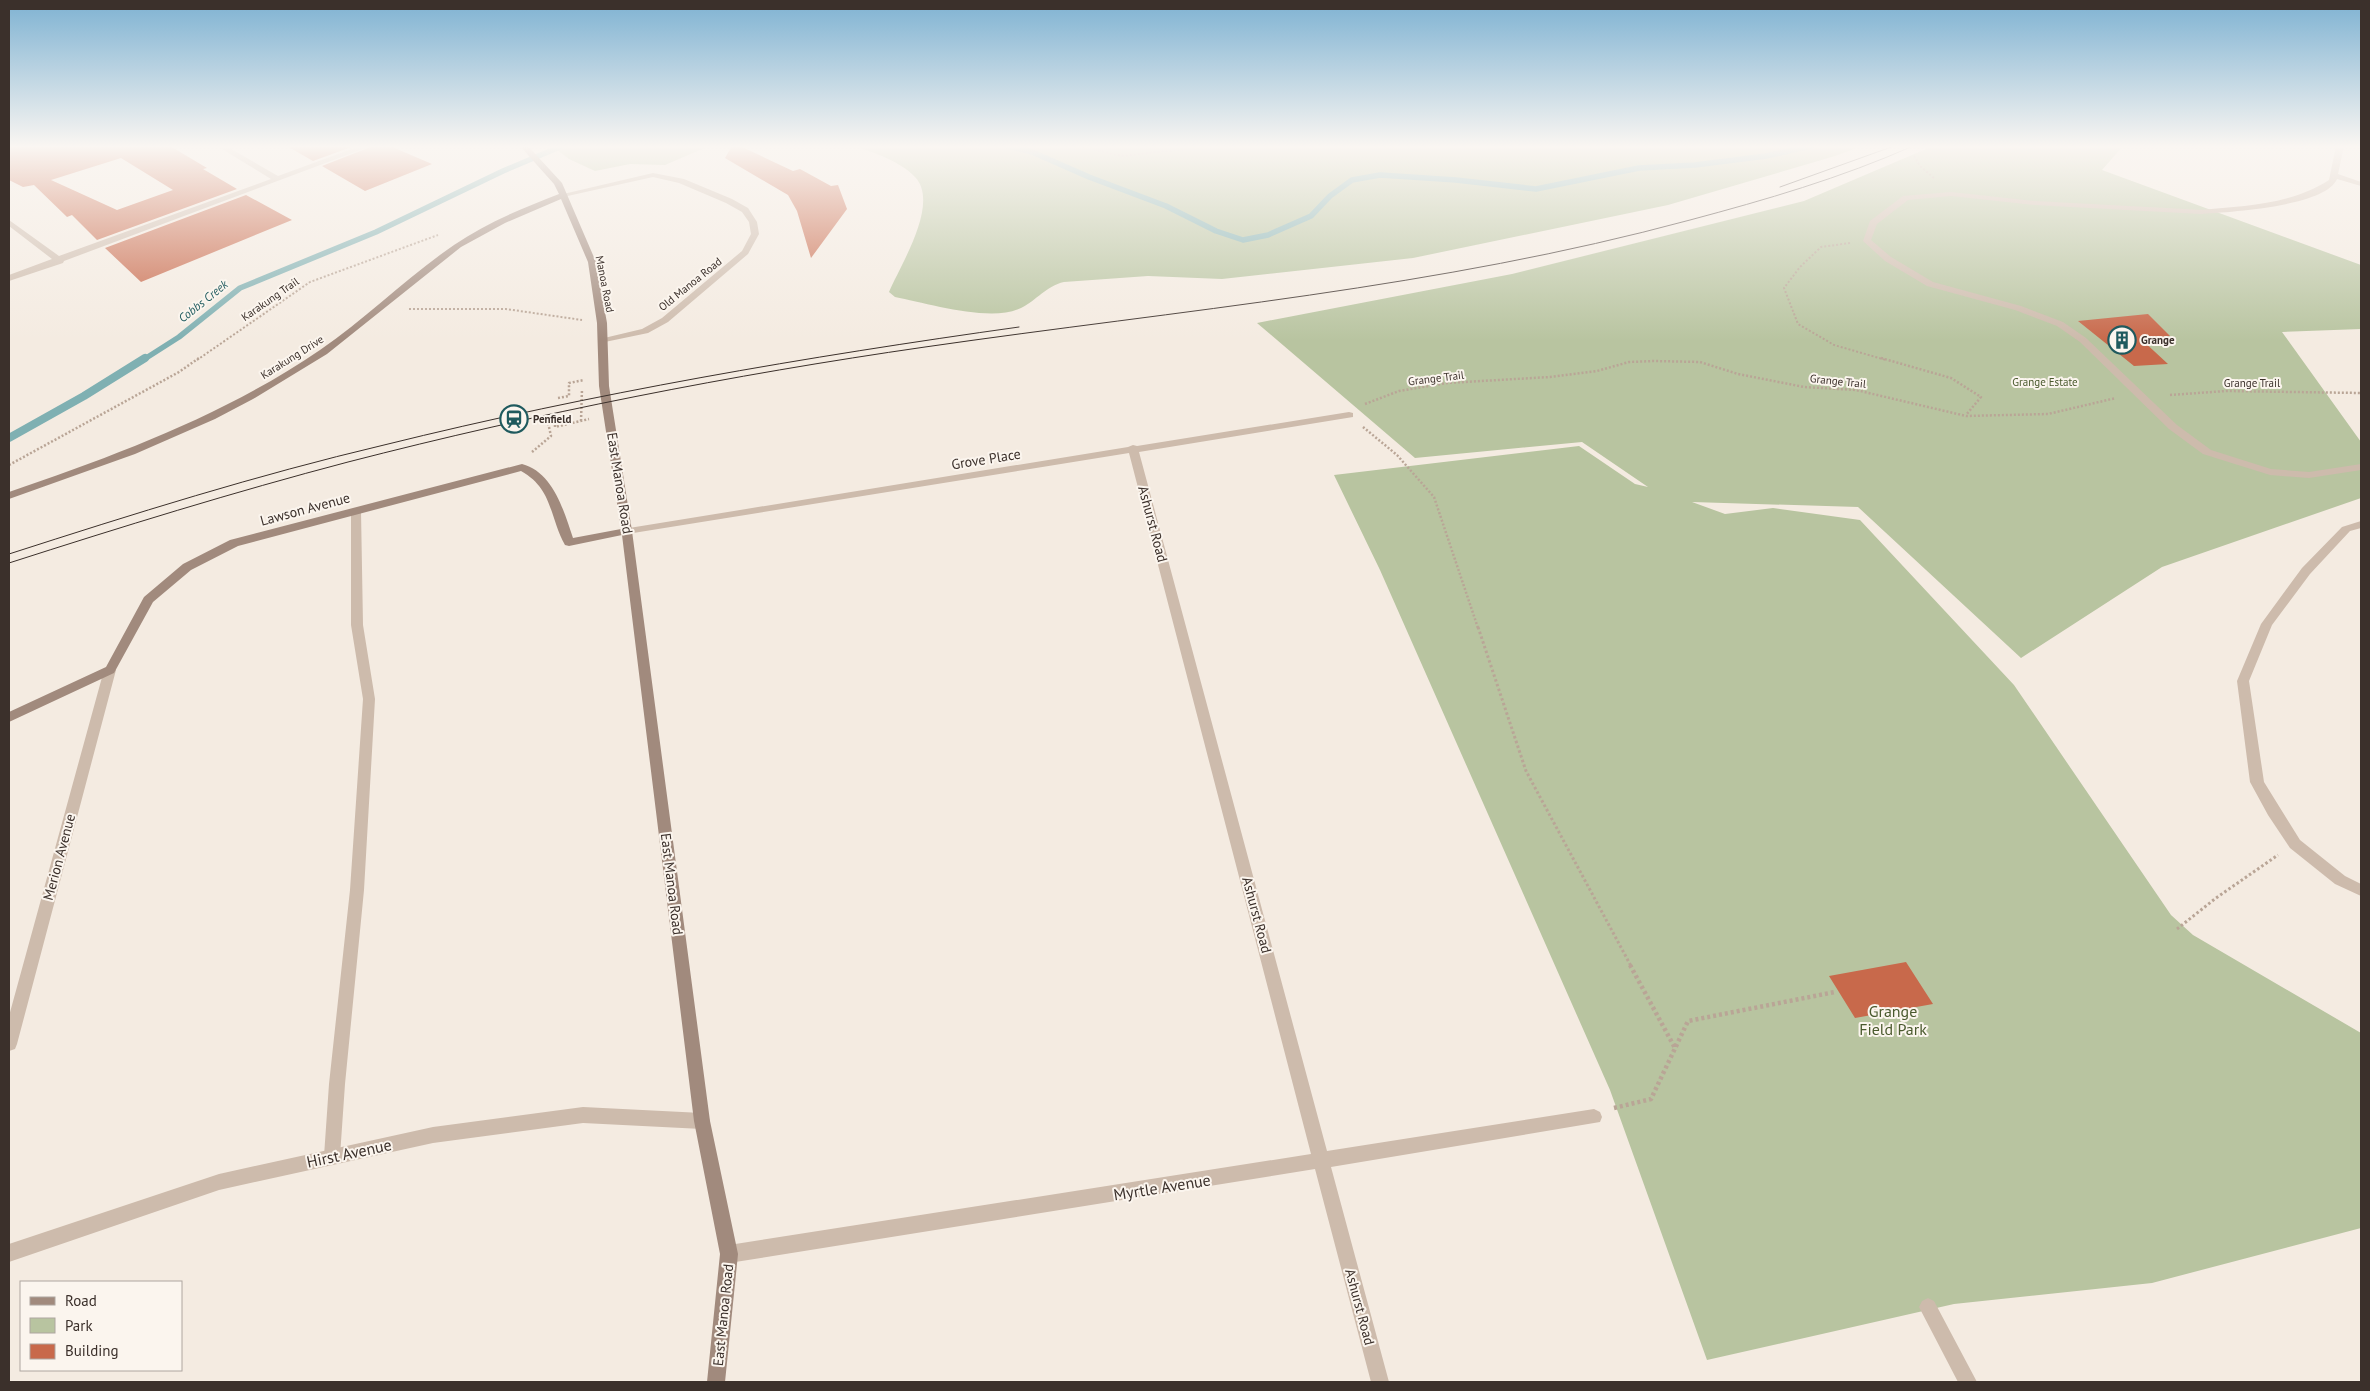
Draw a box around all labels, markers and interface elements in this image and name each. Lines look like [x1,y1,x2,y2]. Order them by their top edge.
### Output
street label: Manoa Road [593,254,617,314]
street label: Old Manoa Road [656,254,725,314]
street label: Karakung Trail [239,274,302,324]
water label: Cobbs Creek [175,276,231,325]
building icon: Grange [2107,325,2137,355]
street label: Karakung Drive [258,332,326,382]
place label: Grange [2141,333,2175,347]
street label: Grange Trail [1407,368,1466,388]
street label: Grange Trail [1809,371,1868,391]
park label: Grange Estate [2012,375,2078,389]
street label: Grange Trail [2224,376,2281,390]
station icon: Penfield [499,404,529,434]
place label: Penfield [533,412,571,426]
street label: East Manoa Road [603,431,637,535]
street label: Grove Place [950,445,1022,473]
street label: Ashurst Road [1134,484,1172,564]
street label: Lawson Avenue [258,488,352,530]
street label: Merion Avenue [39,812,79,902]
street label: East Manoa Road [657,832,687,936]
street label: Ashurst Road [1238,875,1276,955]
park label: Grange Field Park [1859,1001,1927,1039]
street label: Hirst Avenue [305,1134,393,1172]
street label: Myrtle Avenue [1112,1169,1212,1205]
street label: East Manoa Road [709,1263,737,1367]
street label: Ashurst Road [1341,1267,1379,1347]
legend [20,1281,182,1371]
text: Road [65,1291,97,1310]
text: Park [65,1316,93,1335]
text: Building [65,1341,119,1360]

